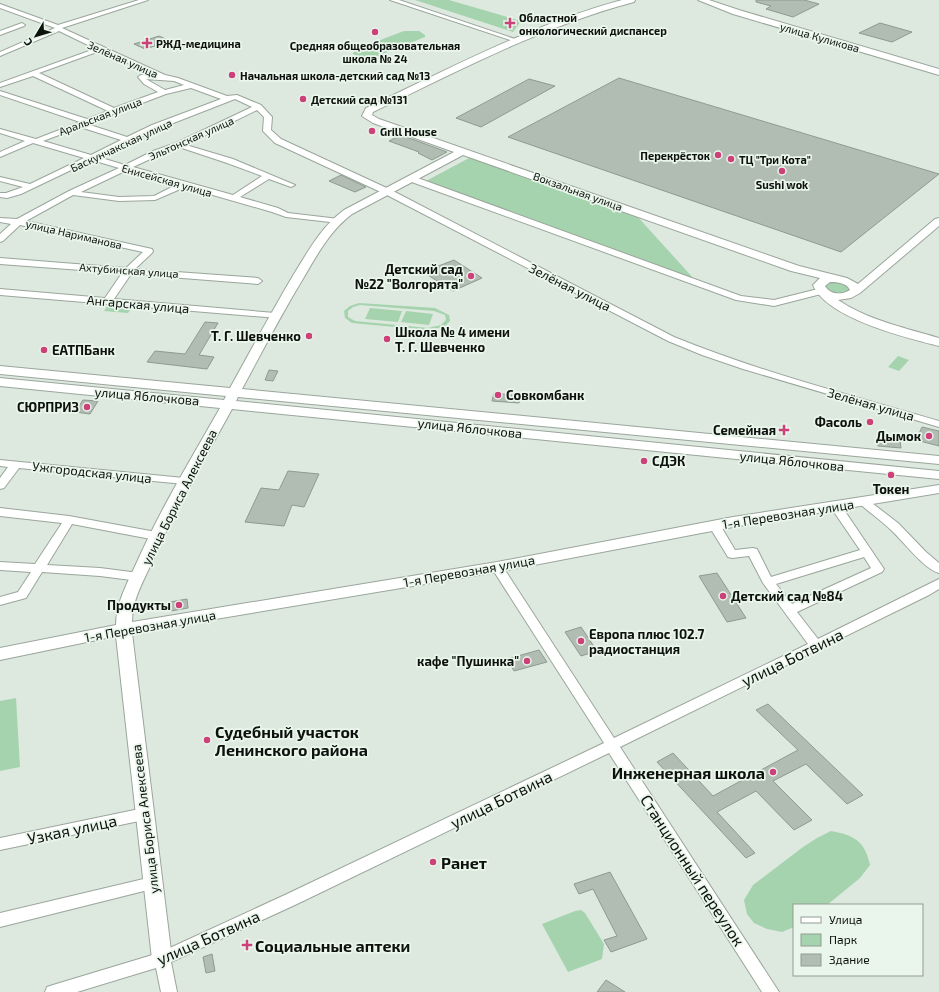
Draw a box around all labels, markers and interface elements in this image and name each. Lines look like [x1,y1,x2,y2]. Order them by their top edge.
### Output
place label: Областной онкологический диспансер [519,11,667,37]
north arrow [16,16,56,56]
marker: Областной онкологический диспансер [504,17,516,29]
street label: улица Куликова [778,19,861,56]
marker: Средняя общеобразовательная школа № 24 [370,27,380,37]
text: С [20,35,35,49]
marker: РЖД-медицина [141,37,153,49]
place label: РЖД-медицина [156,37,241,50]
street label: Зелёная улица [85,38,160,81]
place label: Средняя общеобразовательная школа № 24 [290,39,460,65]
place label: Начальная школа-детский сад №13 [240,69,430,82]
marker: Начальная школа-детский сад №13 [227,70,237,80]
place label: Детский сад №131 [311,93,408,106]
street label: Аральская улица [57,94,144,139]
marker: Детский сад №131 [298,94,308,104]
street label: Эльтонская улица [146,113,236,164]
street label: Баскунчакская улица [68,116,174,175]
place label: Grill House [380,125,437,138]
marker: Grill House [367,126,377,136]
place label: Перекрёсток [640,149,710,162]
marker: Перекрёсток [713,150,723,160]
place label: ТЦ "Три Кота" [739,153,811,166]
marker: ТЦ "Три Кота" [726,154,736,164]
street label: Енисейская улица [120,161,214,200]
marker: Sushi wok [777,166,787,176]
street label: Вокзальная улица [531,169,624,214]
place label: Sushi wok [756,178,809,191]
street label: улица Нариманова [24,217,124,252]
street label: Ахтубинская улица [79,260,179,281]
street label: Зелёная улица [526,260,614,314]
place label: Детский сад №22 "Волгорята" [355,261,463,292]
marker: Детский сад №22 "Волгорята" [466,271,476,281]
street label: Ангарская улица [86,292,190,316]
place label: Школа № 4 имени Т. Г. Шевченко [395,324,510,355]
place label: Т. Г. Шевченко [211,328,301,344]
marker: Т. Г. Шевченко [304,331,314,341]
marker: Школа № 4 имени Т. Г. Шевченко [382,334,392,344]
place label: ЕАТПБанк [52,342,116,358]
marker: ЕАТПБанк [39,345,49,355]
street label: улица Яблочкова [94,383,200,409]
street label: Зелёная улица [826,384,916,424]
place label: Совкомбанк [506,387,585,403]
marker: Совкомбанк [493,390,503,400]
place label: СЮРПРИЗ [17,399,79,415]
marker: СЮРПРИЗ [82,402,92,412]
place label: Фасоль [815,414,862,430]
street label: улица Яблочкова [417,415,523,441]
marker: Фасоль [865,417,875,427]
place label: Семейная [713,422,776,438]
marker: Семейная [779,425,789,435]
street label: улица Бориса Алексеева [138,426,220,568]
place label: Дымок [876,428,922,444]
marker: Дымок [924,431,934,441]
street label: улица Яблочкова [739,448,845,474]
place label: СДЭК [652,453,686,469]
marker: СДЭК [639,456,649,466]
street label: Ужгородская улица [32,458,152,486]
marker: Токен [886,470,896,480]
place label: Токен [873,481,909,497]
street label: 1-я Перевозная улица [721,496,855,532]
street label: 1-я Перевозная улица [402,552,536,590]
place label: Детский сад №84 [731,588,843,604]
marker: Детский сад №84 [718,591,728,601]
place label: Продукты [107,597,171,613]
marker: Продукты [174,600,184,610]
street label: 1-я Перевозная улица [83,607,217,645]
street label: улица Ботвина [738,624,847,691]
place label: Европа плюс 102.7 радиостанция [589,626,704,657]
marker: Европа плюс 102.7 радиостанция [576,636,586,646]
place label: кафе "Пушинка" [417,653,519,669]
marker: кафе "Пушинка" [522,656,532,666]
place label: Судебный участок Ленинского района [215,722,368,759]
marker: Судебный участок Ленинского района [202,735,212,745]
street label: улица Бориса Алексеева [128,744,162,894]
place label: Инженерная школа [612,763,765,782]
street label: улица Ботвина [447,766,556,833]
marker: Инженерная школа [768,767,778,777]
street label: Станционный переулок [636,791,749,950]
street label: Узкая улица [25,810,119,849]
place label: Ранет [441,853,487,872]
marker: Ранет [428,857,438,867]
legend [793,904,923,976]
street label: улица Ботвина [153,906,263,969]
text: Улица [829,912,862,926]
text: Парк [829,932,858,946]
place label: Социальные аптеки [255,936,410,955]
marker: Социальные аптеки [242,940,252,950]
text: Здание [829,952,870,966]

